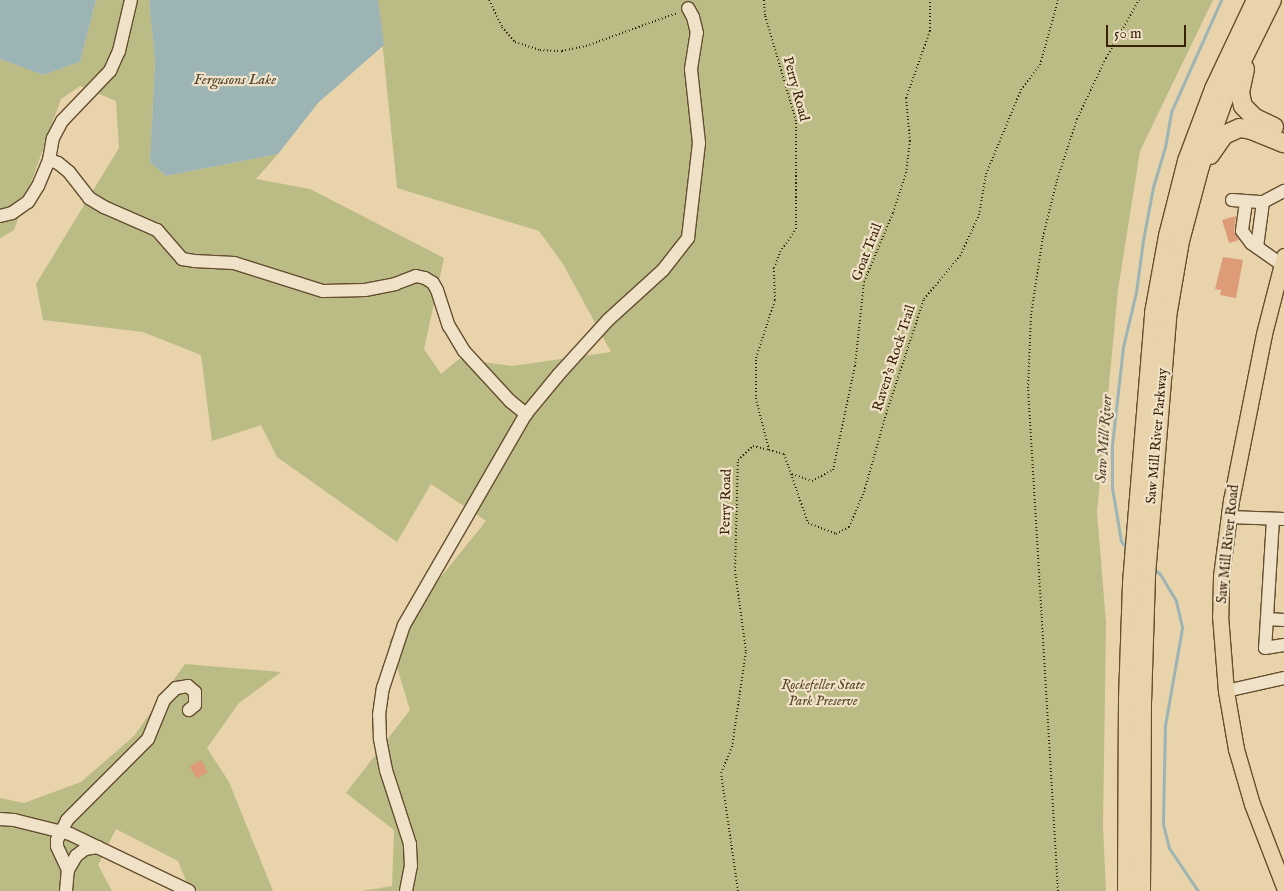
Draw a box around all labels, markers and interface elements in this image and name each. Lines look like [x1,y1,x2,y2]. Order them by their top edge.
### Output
scale bar [1109,15,1189,47]
text: 50 m [1114,24,1142,43]
street label: Perry Road [779,55,813,123]
water label: Fergusons Lake [194,71,276,89]
street label: Goat Trail [848,221,886,283]
street label: Raven's Rock Trail [869,303,919,413]
street label: Saw Mill River Parkway [1143,367,1171,505]
water label: Saw Mill River [1092,394,1116,484]
street label: Perry Road [717,469,735,535]
street label: Saw Mill River Road [1213,484,1243,604]
park label: Rockefeller State Park Preserve [781,677,865,710]

